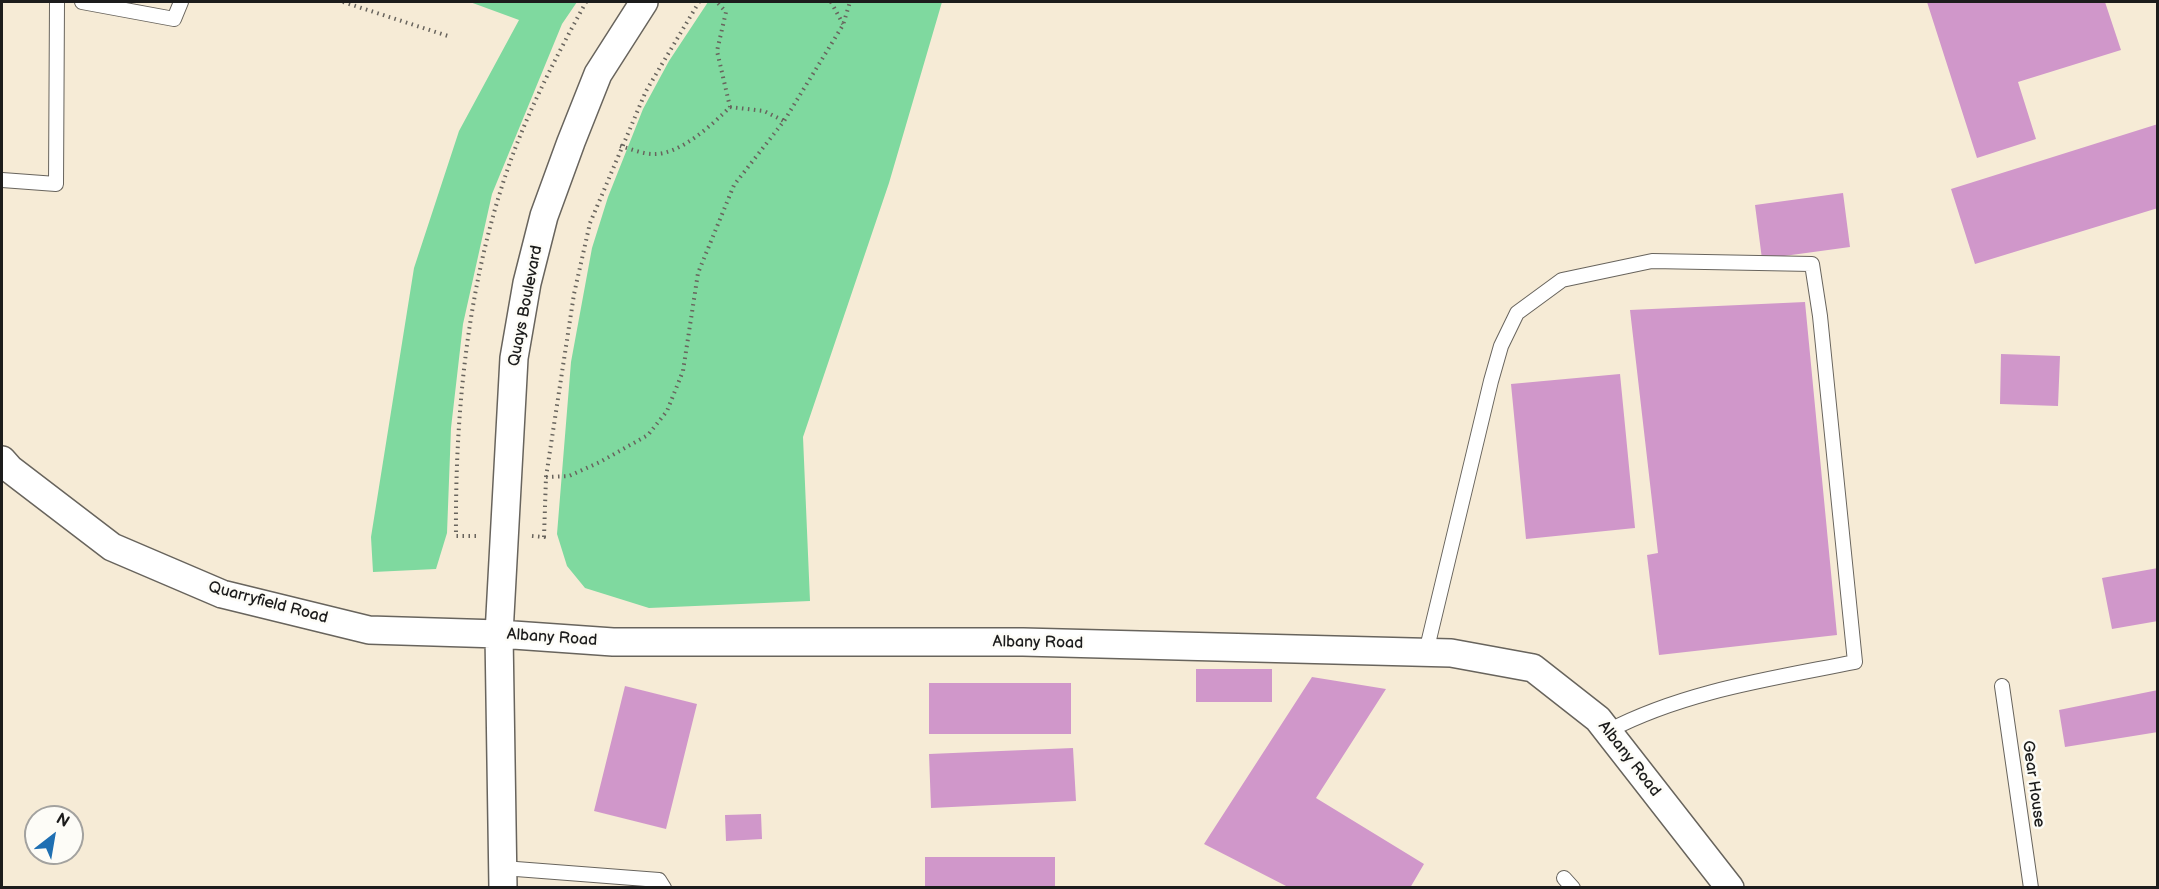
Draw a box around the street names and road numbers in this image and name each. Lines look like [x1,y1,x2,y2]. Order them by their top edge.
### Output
street label: Quays Boulevard [505,244,547,368]
street label: Quarryfield Road [206,578,330,628]
street label: Albany Road [506,625,598,651]
street label: Albany Road [993,633,1083,653]
street label: Albany Road [1594,717,1664,801]
street label: Gear House [2017,739,2049,829]

